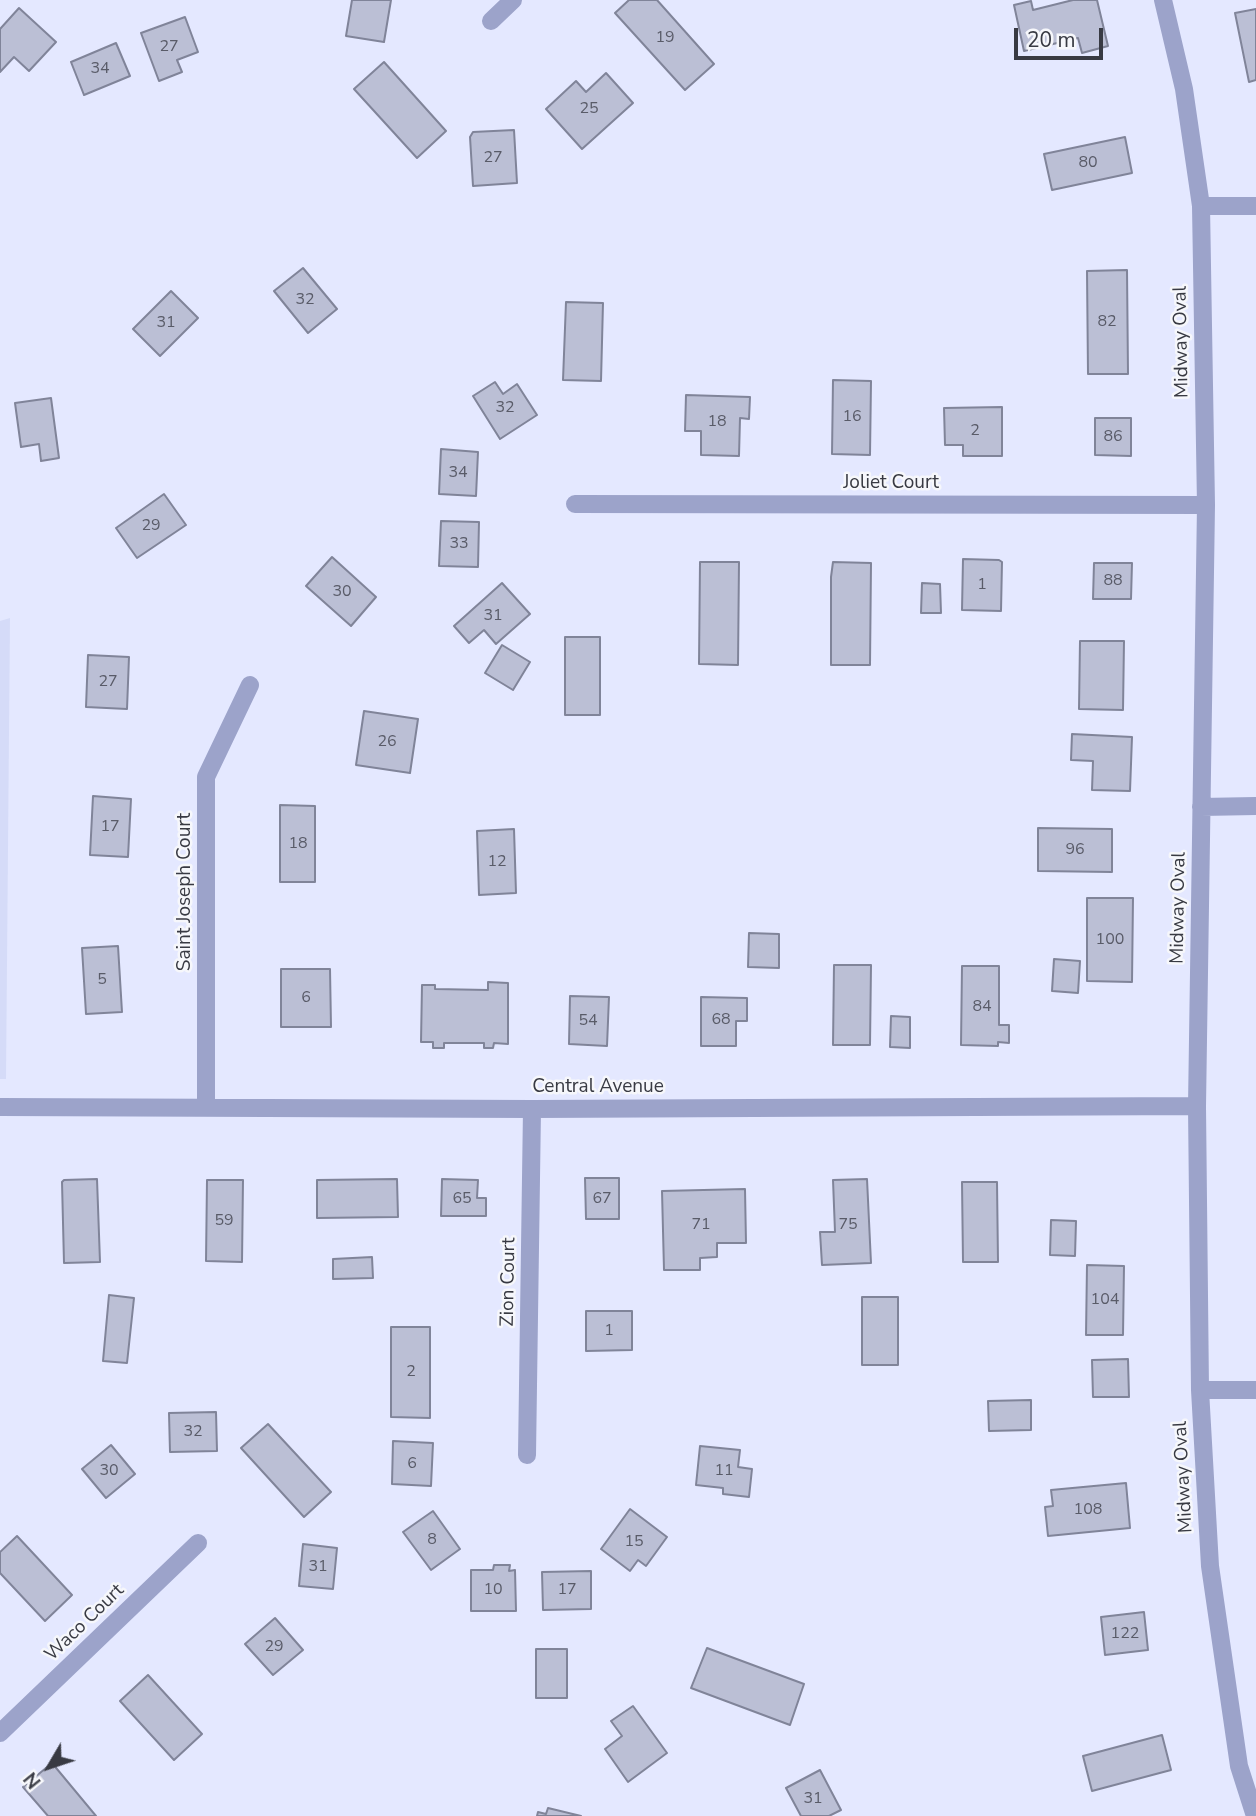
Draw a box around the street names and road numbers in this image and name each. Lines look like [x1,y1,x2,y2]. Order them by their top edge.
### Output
street label: Midway Oval [1170,286,1194,398]
street label: Joliet Court [843,472,939,494]
street label: Saint Joseph Court [174,813,196,971]
street label: Midway Oval [1167,852,1191,964]
street label: Central Avenue [532,1076,664,1098]
street label: Zion Court [497,1237,521,1327]
street label: Midway Oval [1170,1420,1198,1534]
street label: Waco Court [41,1580,129,1666]

